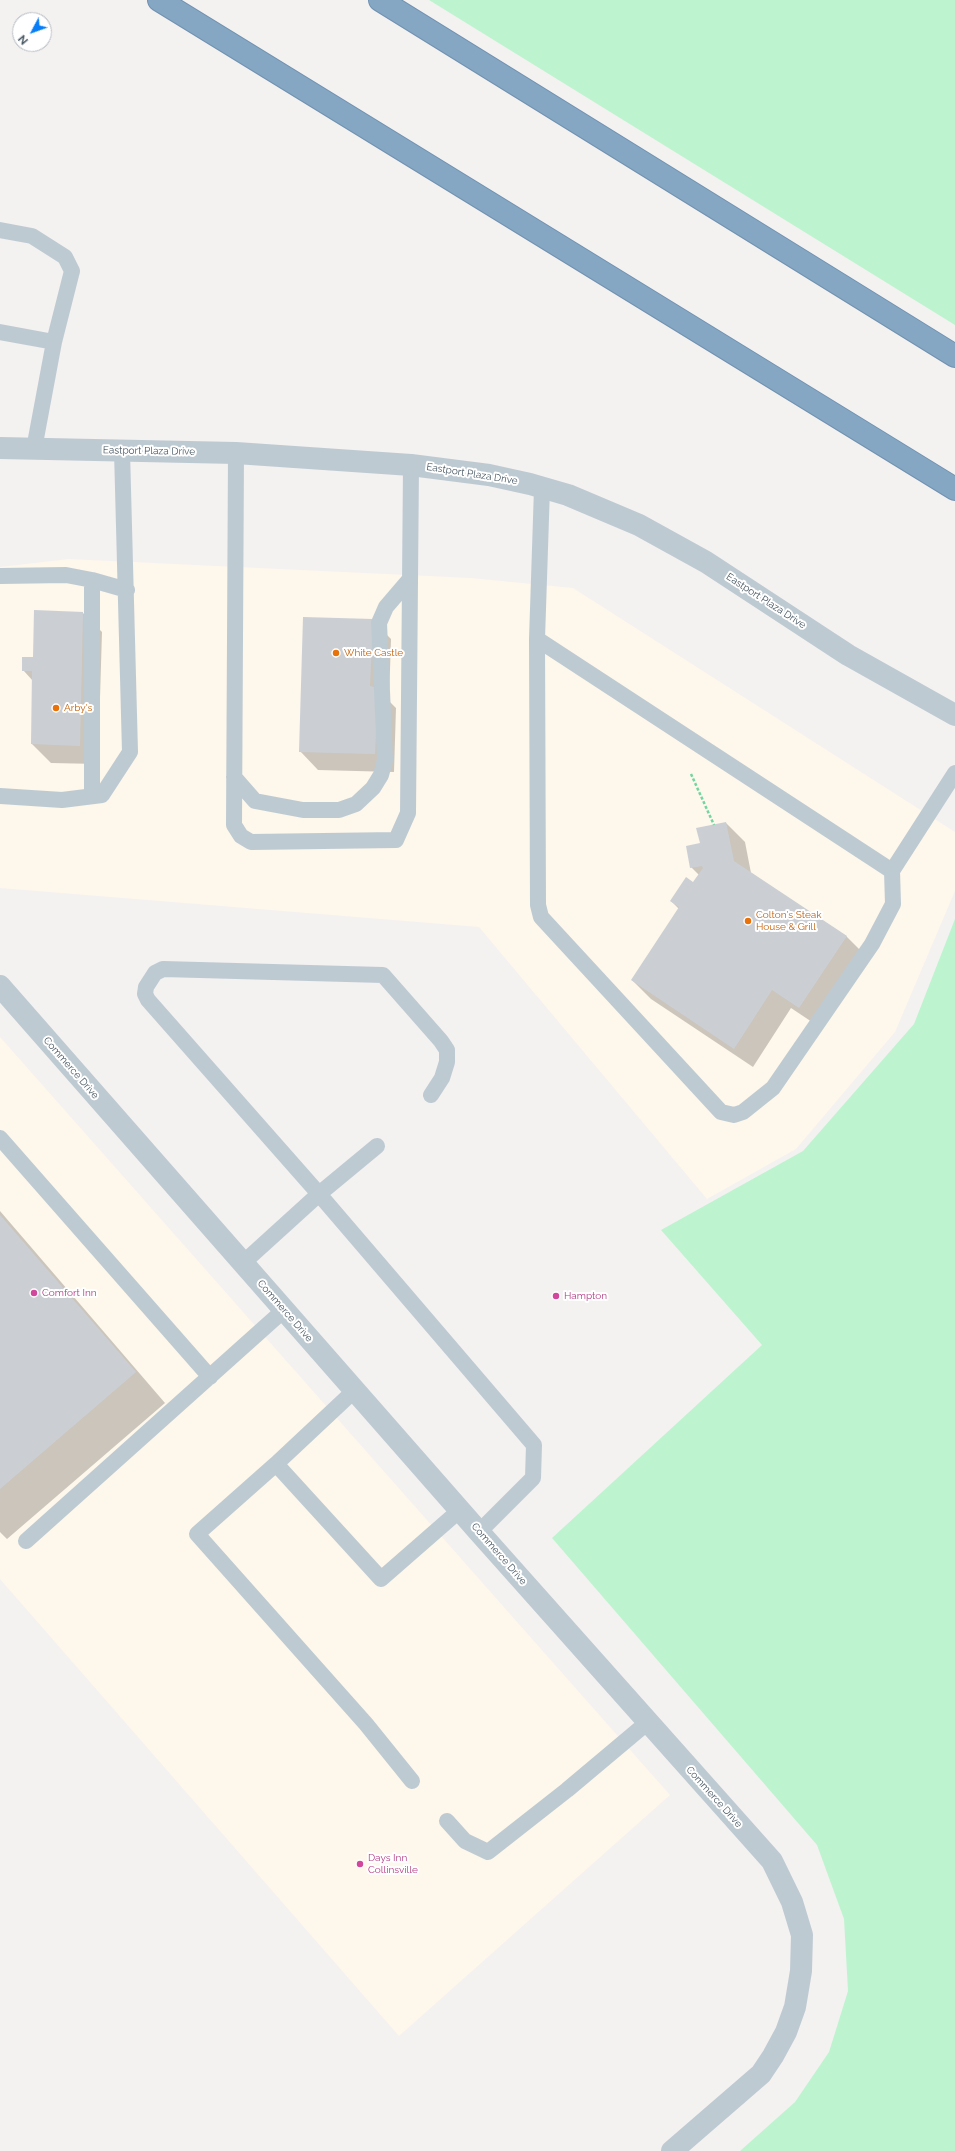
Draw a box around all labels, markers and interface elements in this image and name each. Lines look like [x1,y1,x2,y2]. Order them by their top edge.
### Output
north arrow [12,12,52,52]
text: N [16,32,31,47]
street label: Eastport Plaza Drive [103,444,195,458]
street label: Eastport Plaza Drive [425,461,519,487]
street label: Eastport Plaza Drive [724,571,808,631]
place label: White Castle [344,647,403,659]
marker: White Castle [331,648,341,658]
place label: Arby's [64,702,92,714]
marker: Arby's [51,703,61,713]
place label: Colton's Steak House & Grill [756,909,822,932]
marker: Colton's Steak House & Grill [743,916,753,926]
street label: Commerce Drive [41,1035,101,1101]
street label: Commerce Drive [255,1278,315,1344]
place label: Comfort Inn [42,1287,97,1299]
marker: Comfort Inn [29,1288,39,1298]
place label: Hampton [564,1290,607,1302]
marker: Hampton [551,1291,561,1301]
street label: Commerce Drive [469,1521,529,1587]
street label: Commerce Drive [683,1764,745,1830]
place label: Days Inn Collinsville [368,1852,418,1876]
marker: Days Inn Collinsville [355,1859,365,1869]

